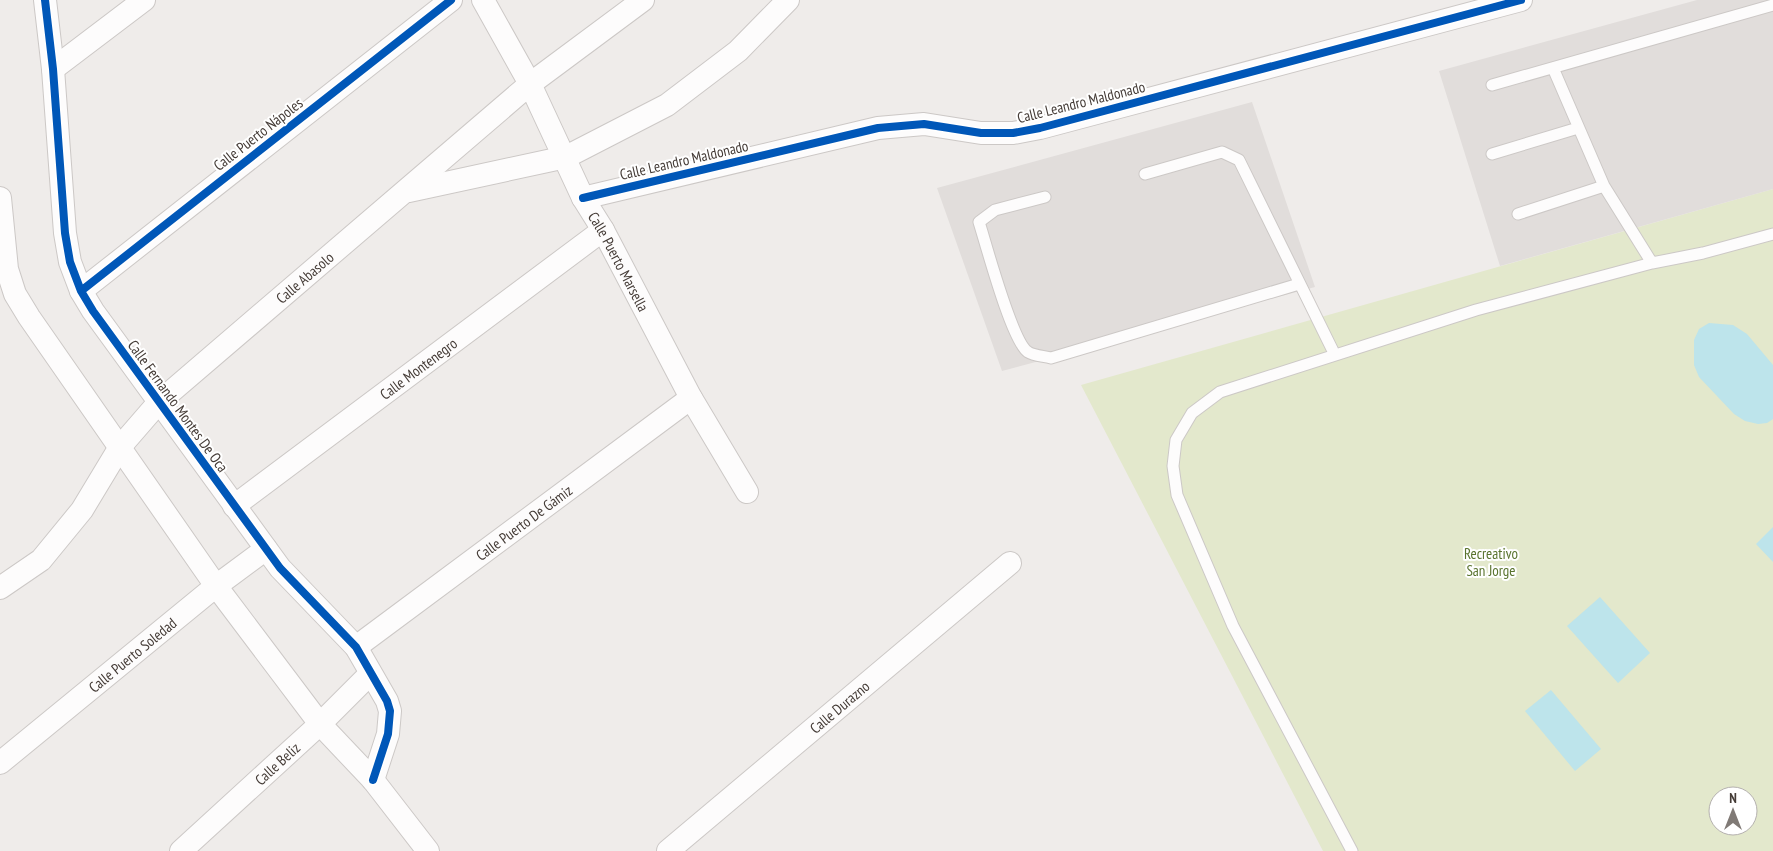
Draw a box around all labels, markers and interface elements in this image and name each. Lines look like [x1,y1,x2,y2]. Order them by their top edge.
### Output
street label: Calle Leandro Maldonado [1015,77,1147,127]
street label: Calle Puerto Nápoles [210,93,306,175]
street label: Calle Leandro Maldonado [618,136,750,184]
street label: Calle Puerto Marsella [584,208,653,315]
street label: Calle Abasolo [272,247,337,307]
street label: Calle Montenegro [376,333,461,403]
street label: Calle Fernando Montes De Oca [124,336,232,476]
street label: Calle Puerto De Gámiz [472,480,576,564]
park label: Recreativo San Jorge [1464,544,1518,580]
street label: Calle Puerto Soledad [84,613,180,696]
street label: Calle Durazno [806,676,873,737]
street label: Calle Beliz [250,738,304,789]
north arrow [1708,786,1758,836]
text: N [1729,789,1737,807]

